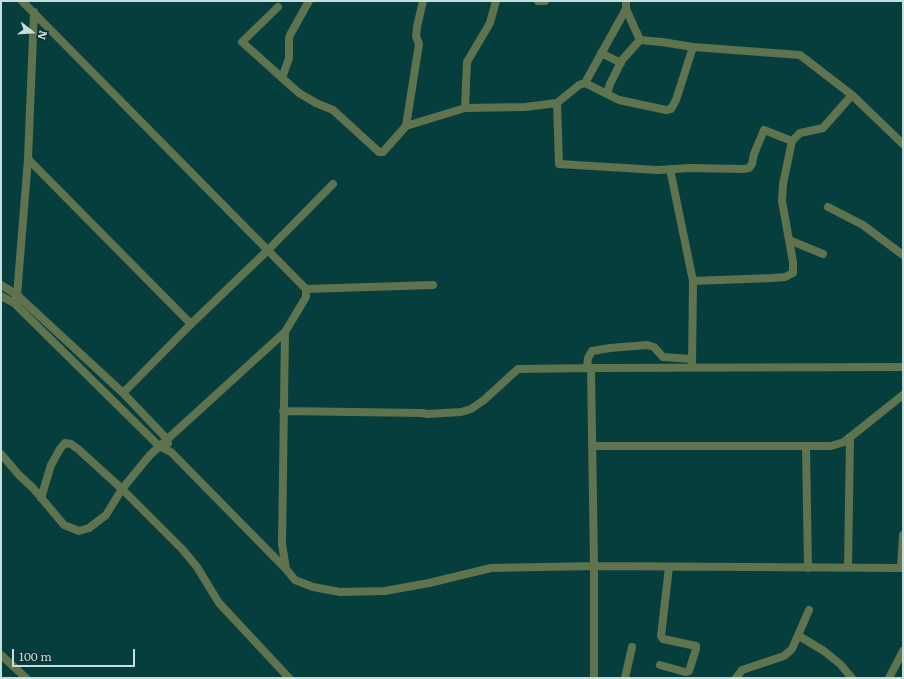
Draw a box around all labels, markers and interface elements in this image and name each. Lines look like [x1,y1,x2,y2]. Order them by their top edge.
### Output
north arrow [12,12,52,52]
text: N [34,29,52,42]
scale bar [14,641,137,667]
text: 100 m [19,647,52,665]

